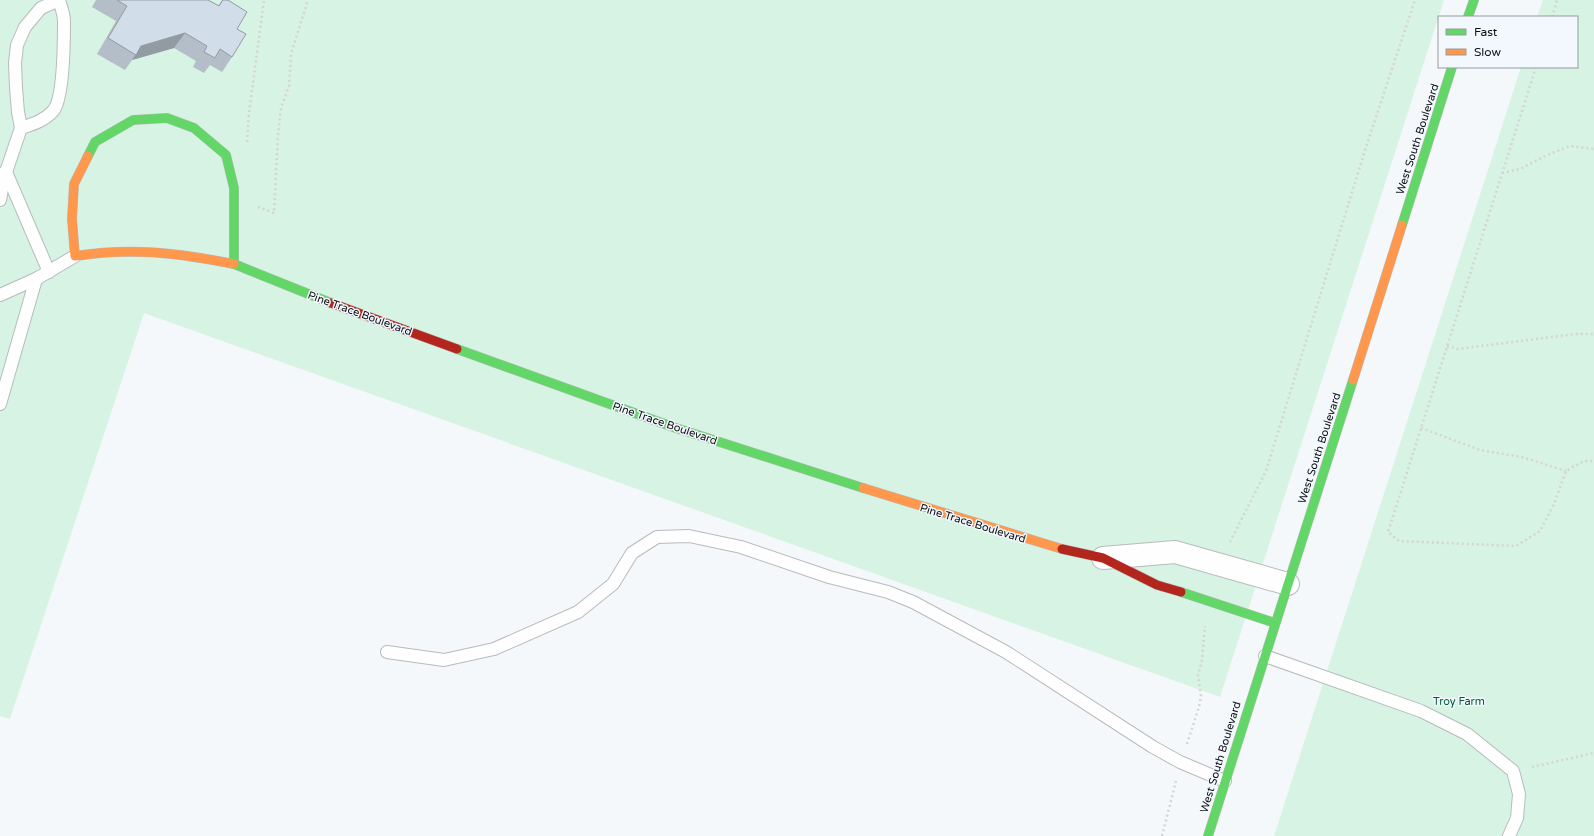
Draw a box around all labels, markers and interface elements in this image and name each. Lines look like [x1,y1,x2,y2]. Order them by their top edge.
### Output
legend [1438,16,1578,68]
text: Fast [1474,25,1498,39]
text: Slow [1474,45,1501,59]
street label: West South Boulevard [1393,82,1442,196]
street label: Pine Trace Boulevard [306,289,414,338]
street label: West South Boulevard [1295,391,1344,505]
street label: Pine Trace Boulevard [611,399,719,448]
street label: Pine Trace Boulevard [918,501,1027,546]
park label: Troy Farm [1433,695,1485,708]
street label: West South Boulevard [1197,700,1244,814]

